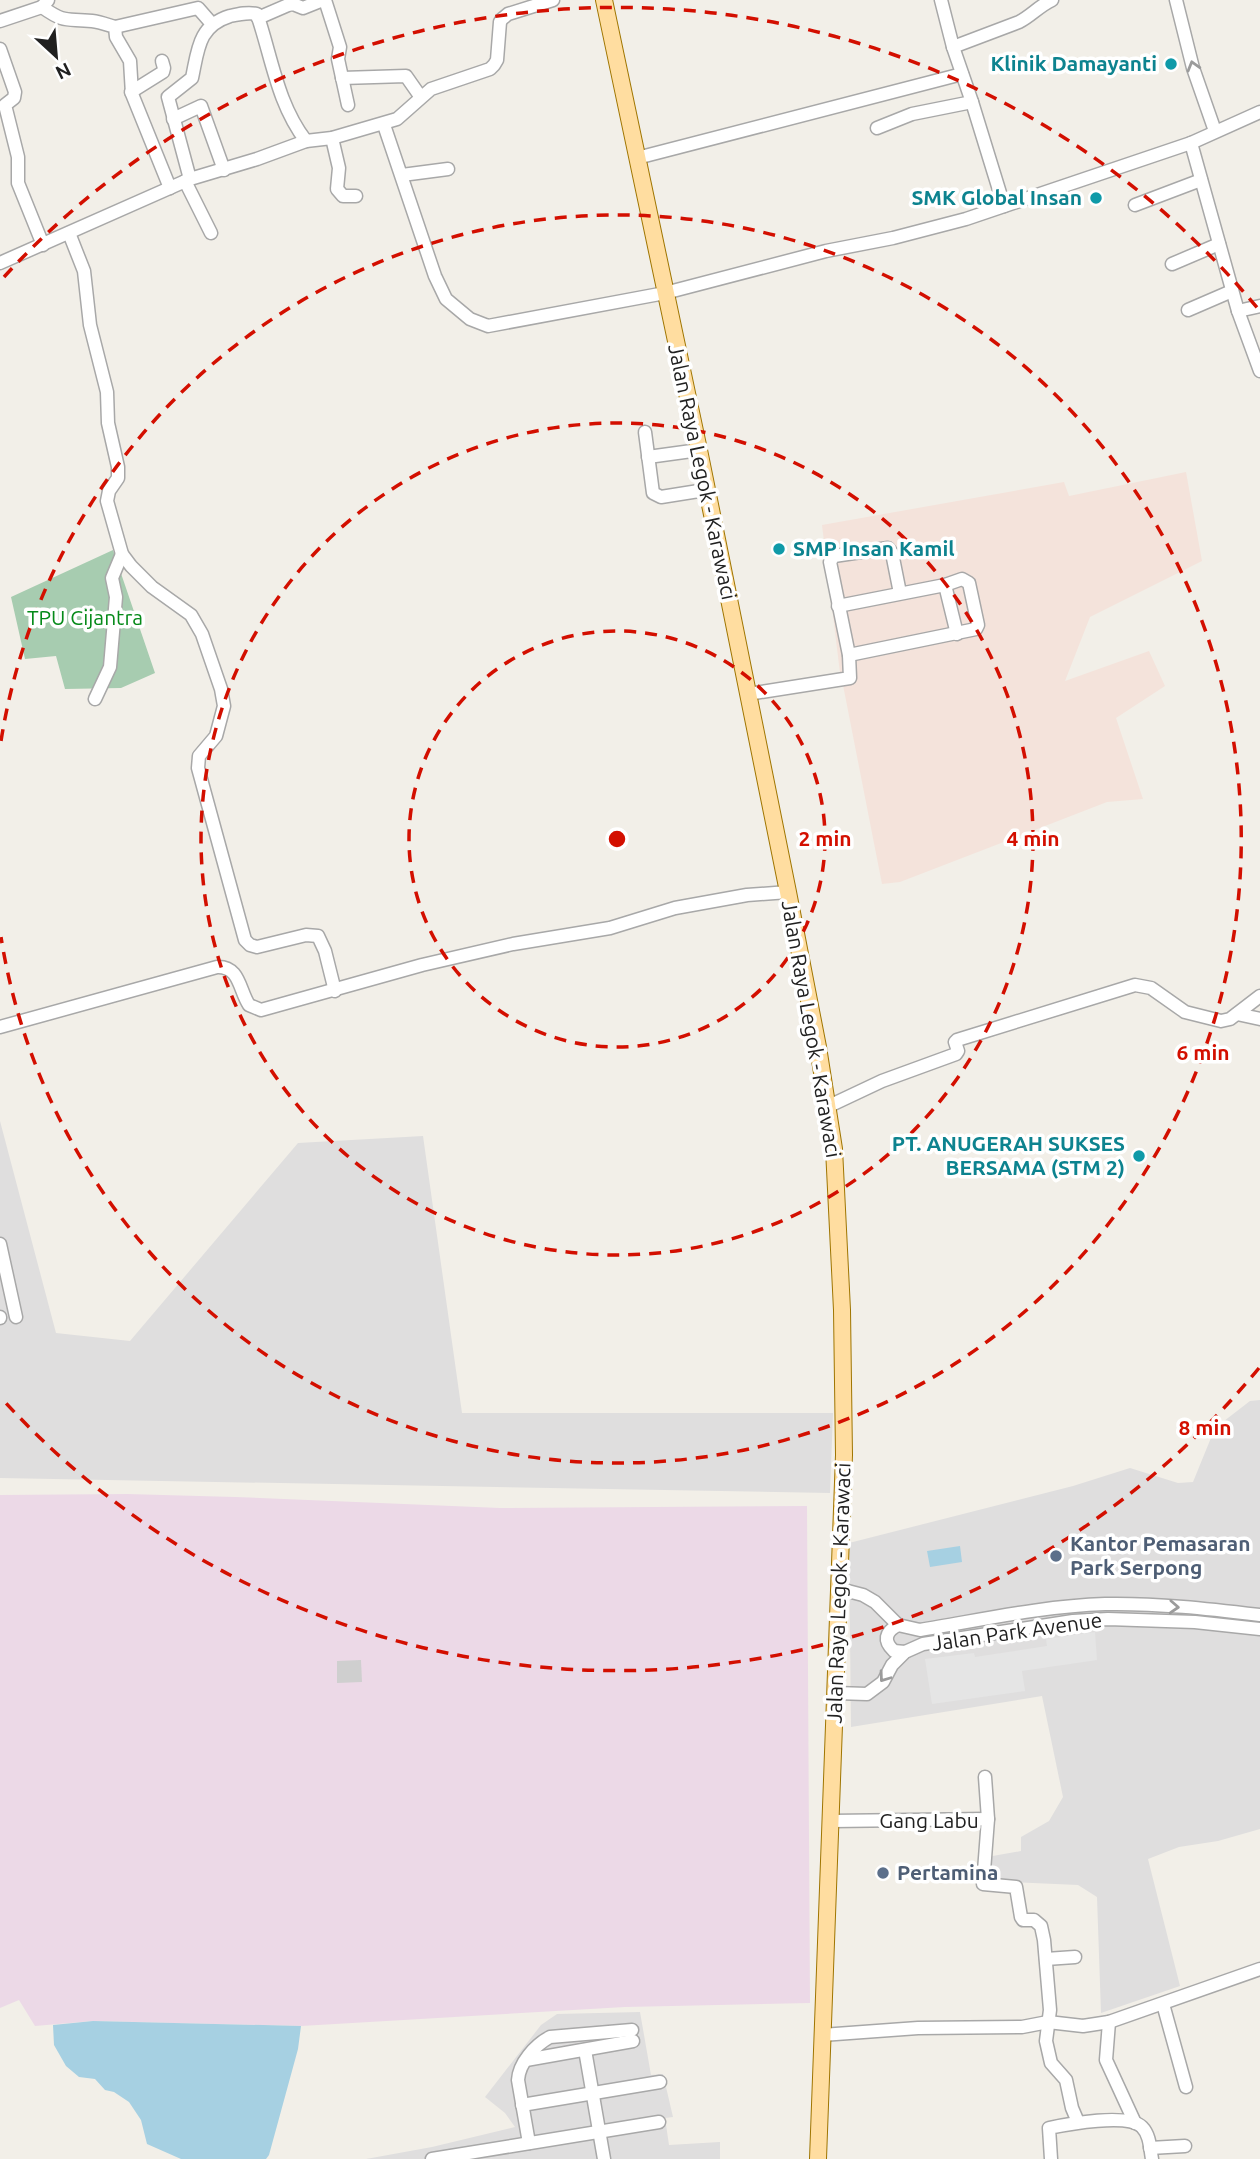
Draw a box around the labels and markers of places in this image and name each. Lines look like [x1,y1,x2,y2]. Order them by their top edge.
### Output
place label: Klinik Damayanti [990,51,1157,75]
marker: Klinik Damayanti [1163,56,1179,72]
place label: SMK Global Insan [911,185,1082,209]
marker: SMK Global Insan [1088,190,1104,206]
place label: SMP Insan Kamil [793,536,955,560]
marker: SMP Insan Kamil [771,541,787,557]
centre of rings [605,827,629,851]
place label: PT. ANUGERAH SUKSES BERSAMA (STM 2) [892,1131,1125,1179]
marker: PT. ANUGERAH SUKSES BERSAMA (STM 2) [1131,1148,1147,1164]
place label: Kantor Pemasaran Park Serpong [1070,1531,1251,1579]
marker: Kantor Pemasaran Park Serpong [1048,1548,1064,1564]
place label: Pertamina [897,1860,998,1884]
marker: Pertamina [875,1865,891,1881]

